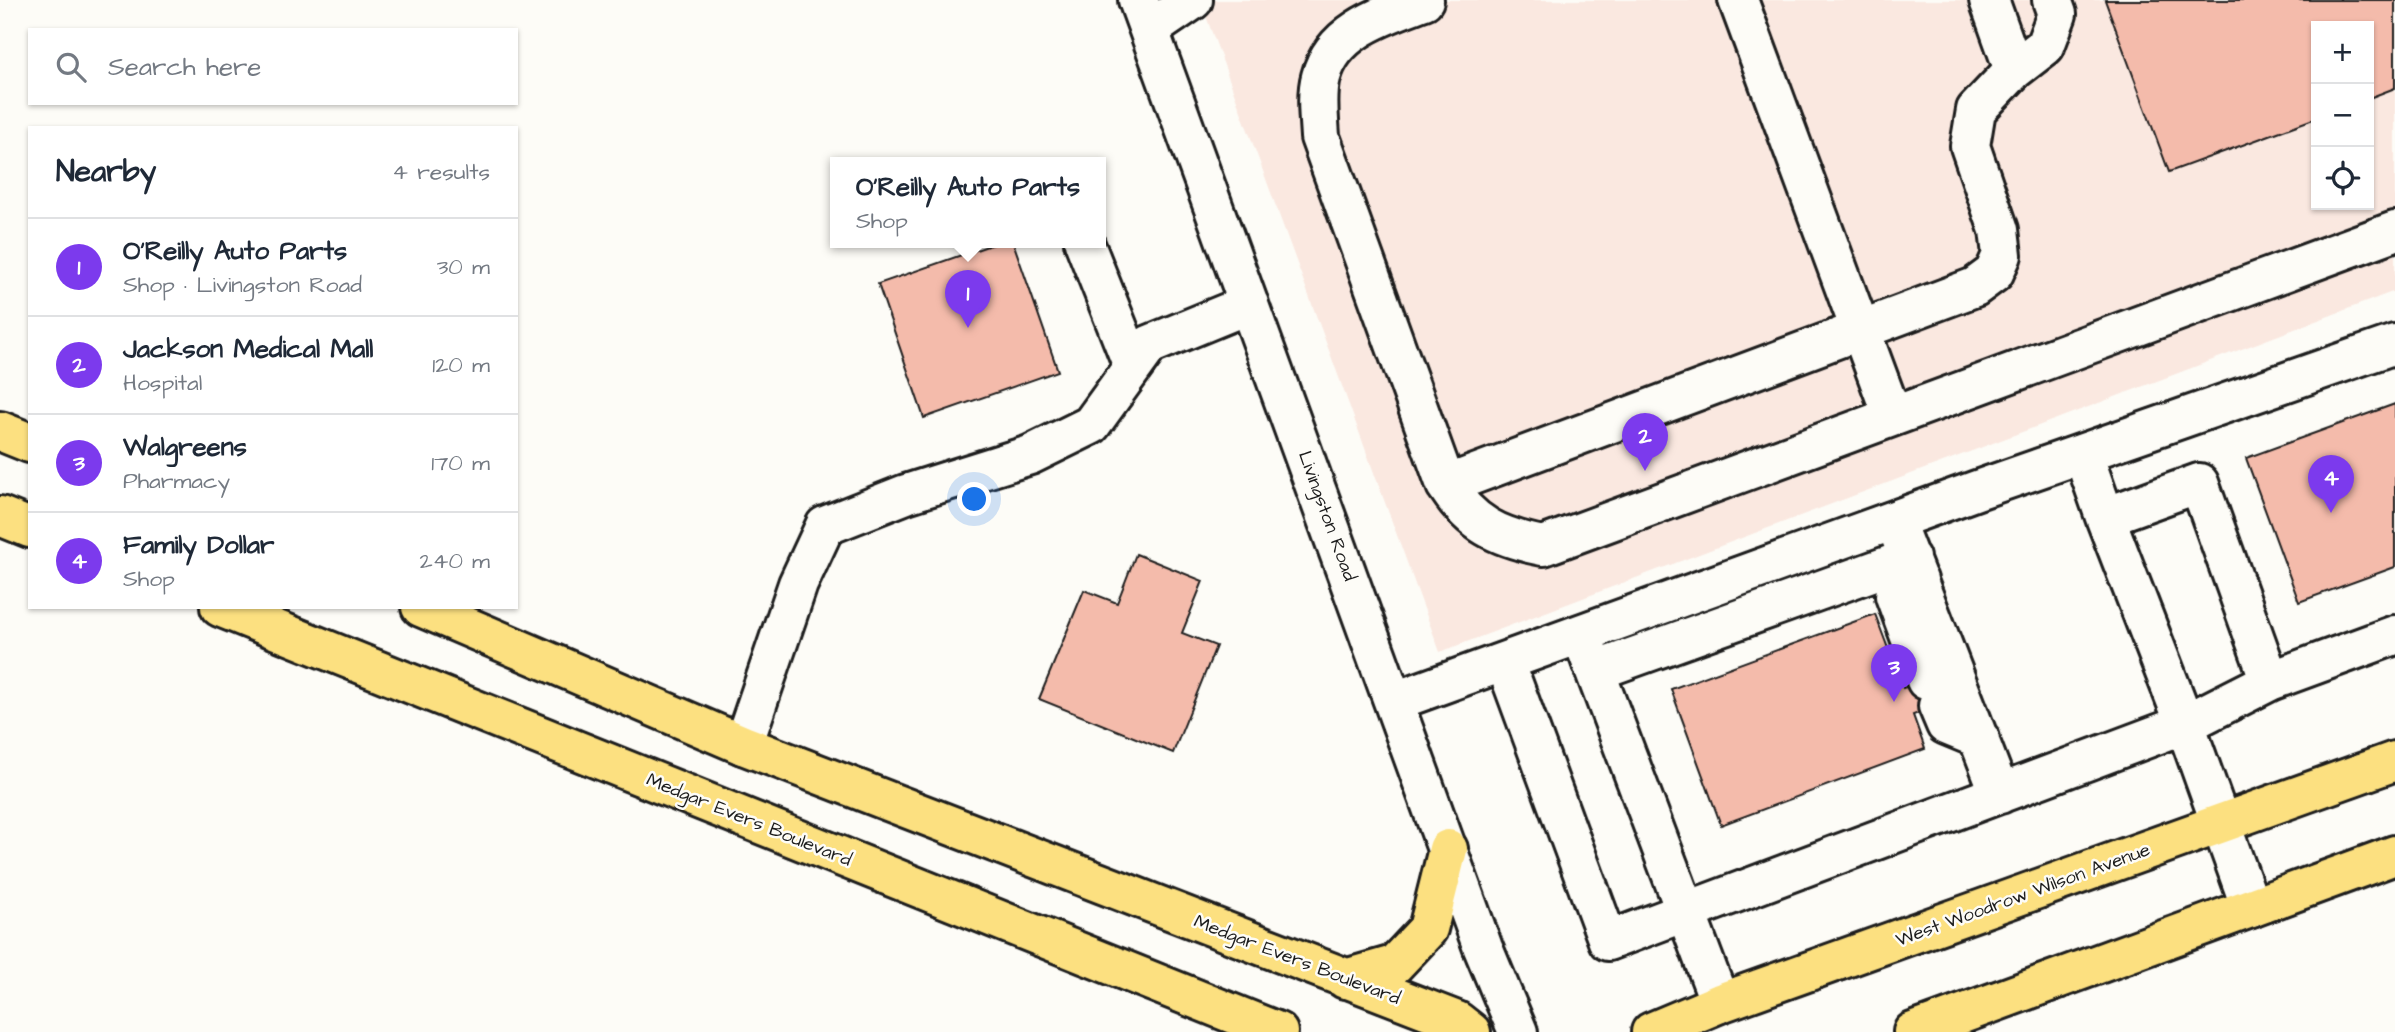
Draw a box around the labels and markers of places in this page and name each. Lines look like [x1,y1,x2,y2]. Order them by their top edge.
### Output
pin: 1 [945,270,991,328]
pin: 2 [1622,413,1668,471]
pin: 4 [2308,455,2354,513]
pin: 3 [1871,644,1917,702]

